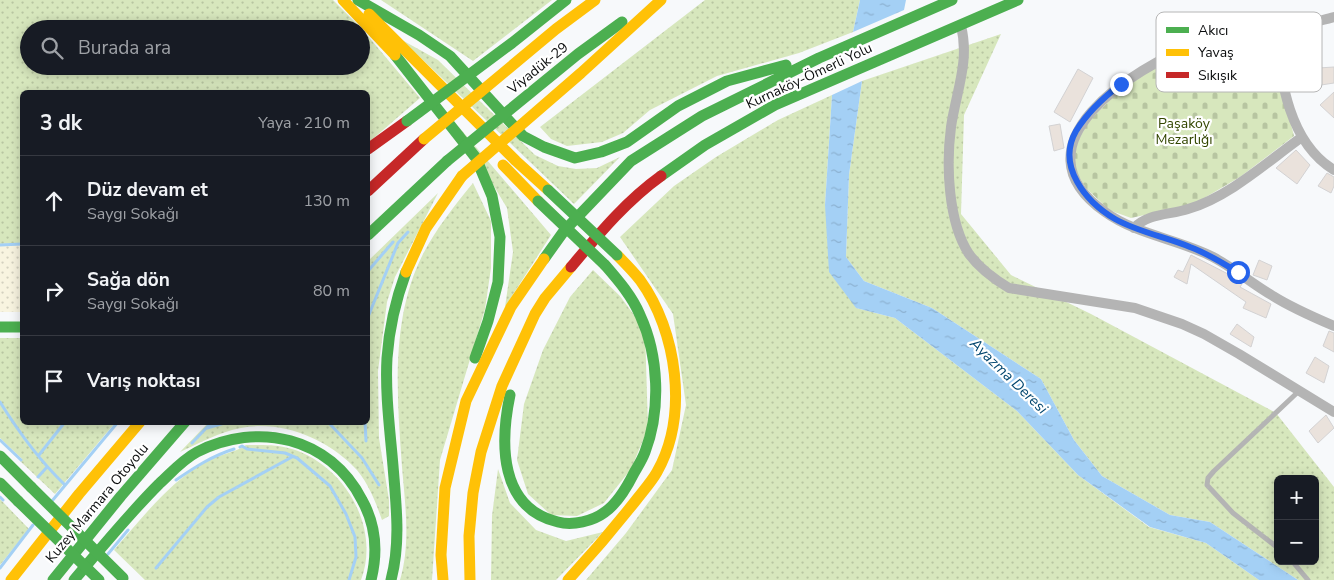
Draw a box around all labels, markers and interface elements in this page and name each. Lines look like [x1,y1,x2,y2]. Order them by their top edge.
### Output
legend [1156,12,1322,92]
search box [20,20,370,75]
text: Akıcı [1198,21,1228,40]
icon: search [38,34,66,62]
text: Burada ara [78,35,171,61]
street label: Viyadük-29 [503,38,572,99]
street label: Kurnaköy-Ömerli Yolu [743,38,875,114]
text: Yavaş [1197,43,1234,62]
text: Sıkışık [1198,66,1238,85]
route end [1110,73,1133,96]
text: 3 dk [40,109,82,137]
text: Yaya · 210 m [258,112,350,134]
park label: Paşaköy Mezarlığı [1155,114,1213,149]
text: Düz devam et [87,177,208,203]
icon: ahead [40,187,68,215]
text: 130 m [303,190,350,212]
text: Saygı Sokağı [87,203,179,225]
route start [1227,261,1250,284]
text: Sağa dön [87,267,170,293]
icon: right [40,277,68,305]
text: 80 m [313,280,350,302]
text: Saygı Sokağı [87,293,179,315]
water label: Ayazma Deresi [965,333,1053,419]
icon: arrive [40,367,68,395]
text: Varış noktası [87,368,200,394]
street label: Kuzey Marmara Otoyolu [41,439,153,567]
map controls [1274,475,1319,565]
button: + [1274,475,1319,520]
button: − [1274,520,1319,565]

